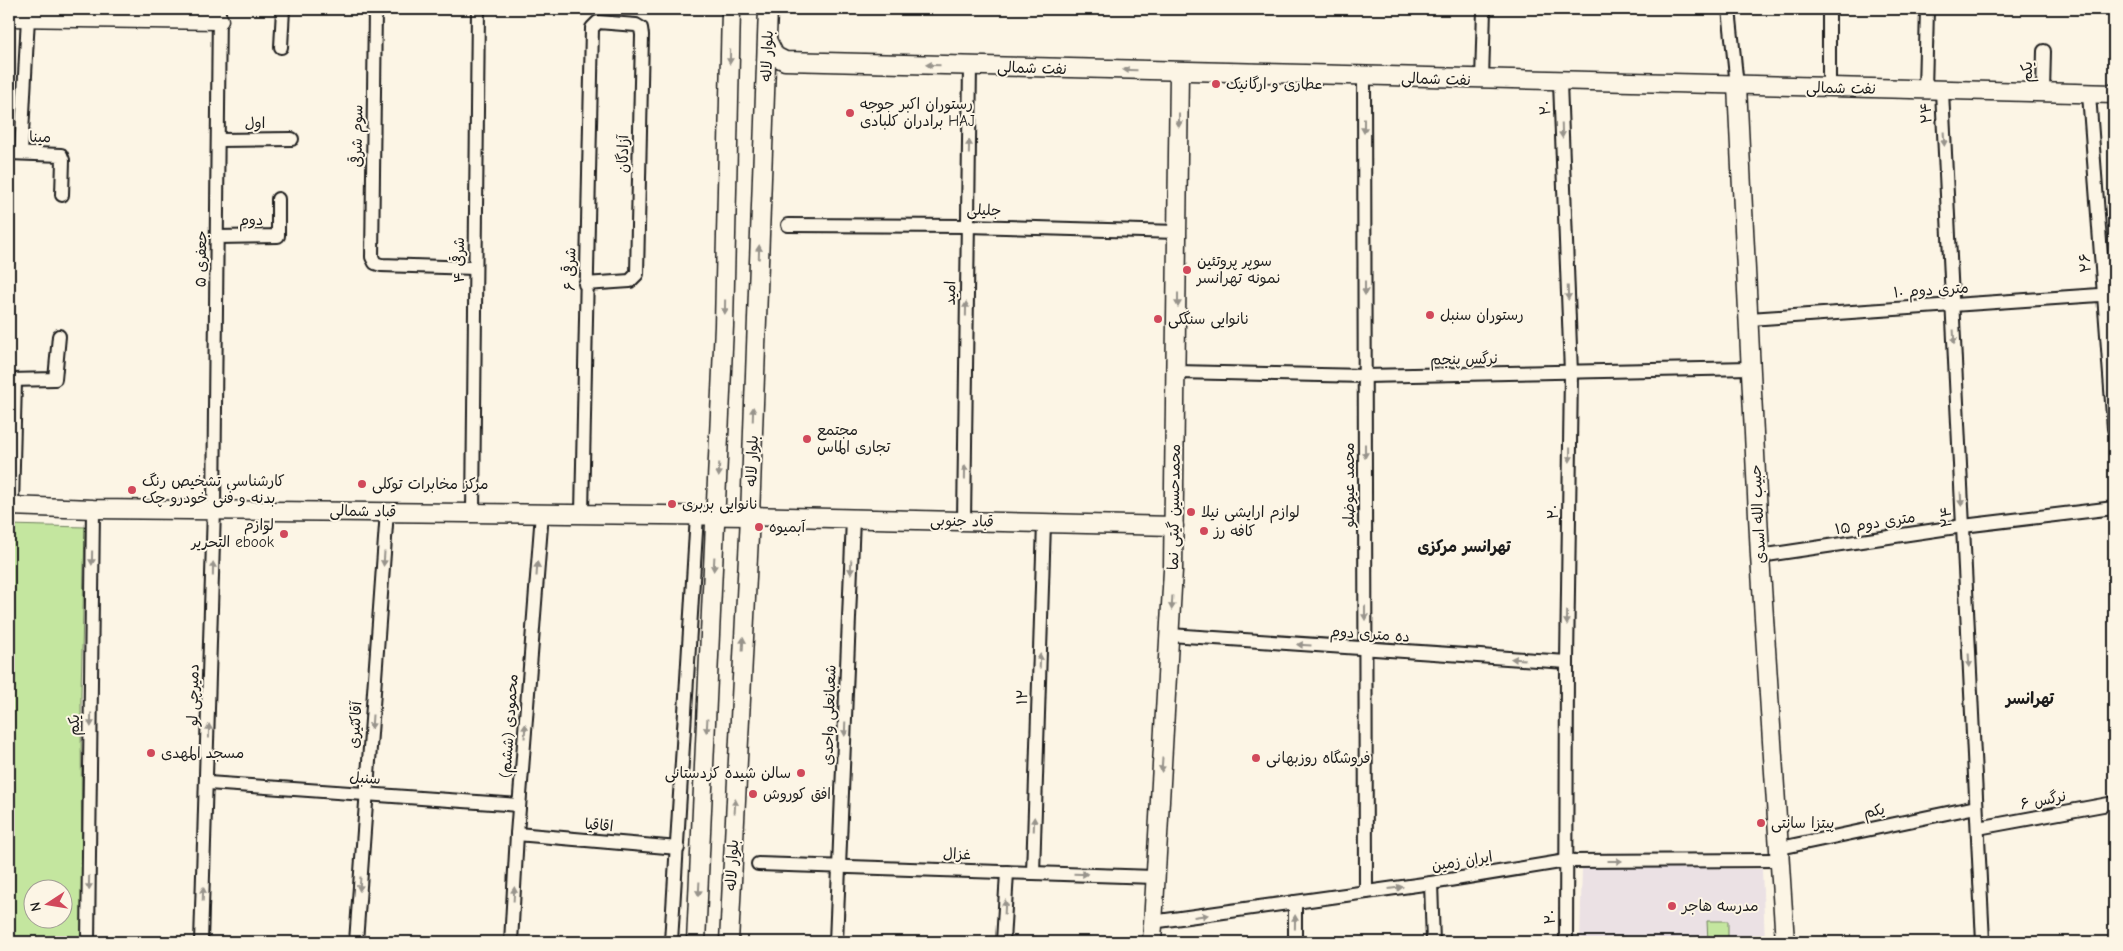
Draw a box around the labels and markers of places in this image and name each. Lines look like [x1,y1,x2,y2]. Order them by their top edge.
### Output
place label: عطاری و ارگانیک [1226,75,1323,93]
marker: عطاری و ارگانیک [1210,78,1222,90]
place label: رستوران اکبر جوجه برادران کلبادی HAJ [860,95,975,130]
marker: رستوران اکبر جوجه برادران کلبادی HAJ [844,107,856,119]
place label: سوپر پروتئین نمونه تهرانسر [1195,252,1281,287]
marker: سوپر پروتئین نمونه تهرانسر [1181,264,1193,276]
place label: رستوران سنبل [1440,306,1524,325]
marker: رستوران سنبل [1424,309,1436,321]
place label: نانوایی سنگکی [1168,310,1249,329]
marker: نانوایی سنگکی [1152,313,1164,325]
place label: مجتمع تجاری الماس [817,421,891,456]
marker: مجتمع تجاری الماس [801,433,813,445]
place label: کارشناسی تشخیص رنگ بدنه و فنی خودرو چک [142,472,285,508]
place label: مرکز مخابرات توکلی [372,475,489,494]
marker: مرکز مخابرات توکلی [356,478,368,490]
marker: کارشناسی تشخیص رنگ بدنه و فنی خودرو چک [126,484,138,496]
place label: نانوایی بربری [682,495,758,514]
marker: نانوایی بربری [666,498,678,510]
place label: لوازم ارایشی نیلا [1201,503,1300,524]
marker: لوازم ارایشی نیلا [1185,506,1197,518]
place label: لوازم التحریر ebook [189,516,275,551]
place label: آبمیوه [769,518,807,536]
marker: آبمیوه [753,521,765,533]
place label: کافه رز [1213,522,1255,540]
marker: کافه رز [1198,525,1210,537]
marker: لوازم التحریر ebook [278,528,290,540]
place label: مسجد المهدی [161,744,244,762]
marker: مسجد المهدی [145,747,157,759]
place label: فروشگاه روزبهانی [1266,749,1370,768]
marker: فروشگاه روزبهانی [1250,752,1262,764]
place label: سالن شیده کردستانی [665,764,791,783]
marker: سالن شیده کردستانی [795,767,807,779]
place label: افق کوروش [763,785,831,803]
marker: افق کوروش [747,788,759,800]
place label: پیتزا سانتی [1771,814,1834,833]
marker: پیتزا سانتی [1755,817,1767,829]
place label: مدرسه هاجر [1680,897,1759,915]
marker: مدرسه هاجر [1666,900,1678,912]

